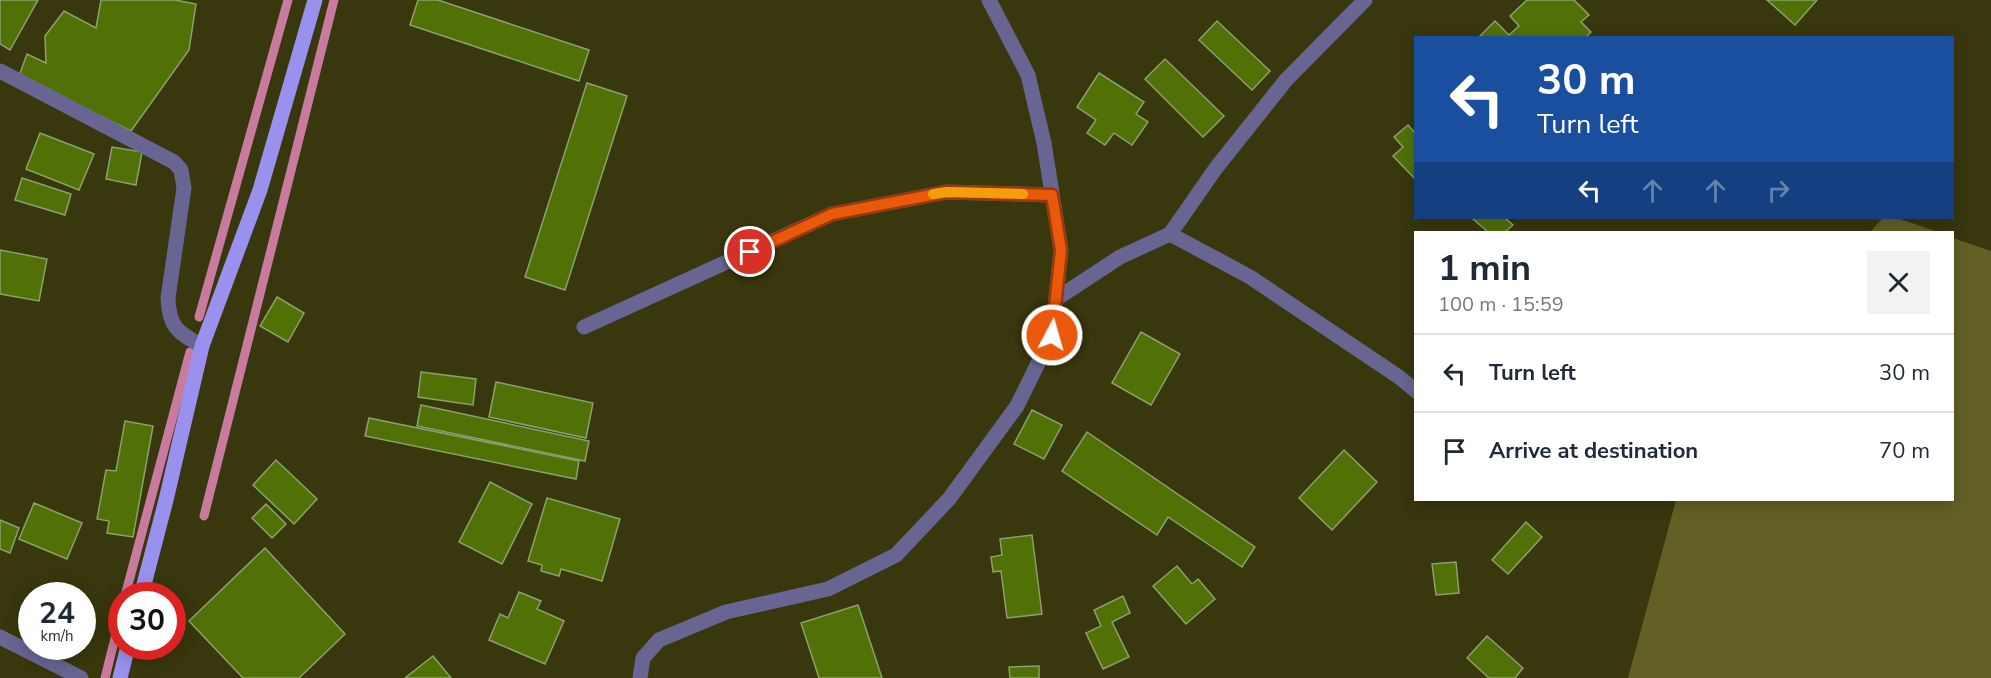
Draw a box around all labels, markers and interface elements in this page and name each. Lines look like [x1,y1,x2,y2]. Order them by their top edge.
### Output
text: 30 m [1537,52,1636,109]
icon: left [1438,60,1516,138]
text: Turn left [1537,106,1638,143]
icon: left [1573,174,1606,207]
icon: ahead [1636,174,1669,207]
icon: ahead [1699,174,1732,207]
icon: right [1762,174,1795,207]
pin [724,226,775,277]
icon: arrive [733,235,766,268]
text: 1 min [1438,244,1531,293]
button: close [1867,251,1930,314]
text: 100 m · 15:59 [1438,291,1564,318]
position arrow [1020,303,1084,367]
icon: left [1438,357,1471,390]
text: Turn left [1489,358,1576,388]
text: 30 m [1879,358,1930,388]
icon: arrive [1438,435,1471,468]
text: Arrive at destination [1489,436,1698,466]
text: 70 m [1879,436,1930,466]
speed limit sign: 30 [108,582,186,660]
text: 24 [39,593,75,634]
text: km/h [40,626,74,646]

